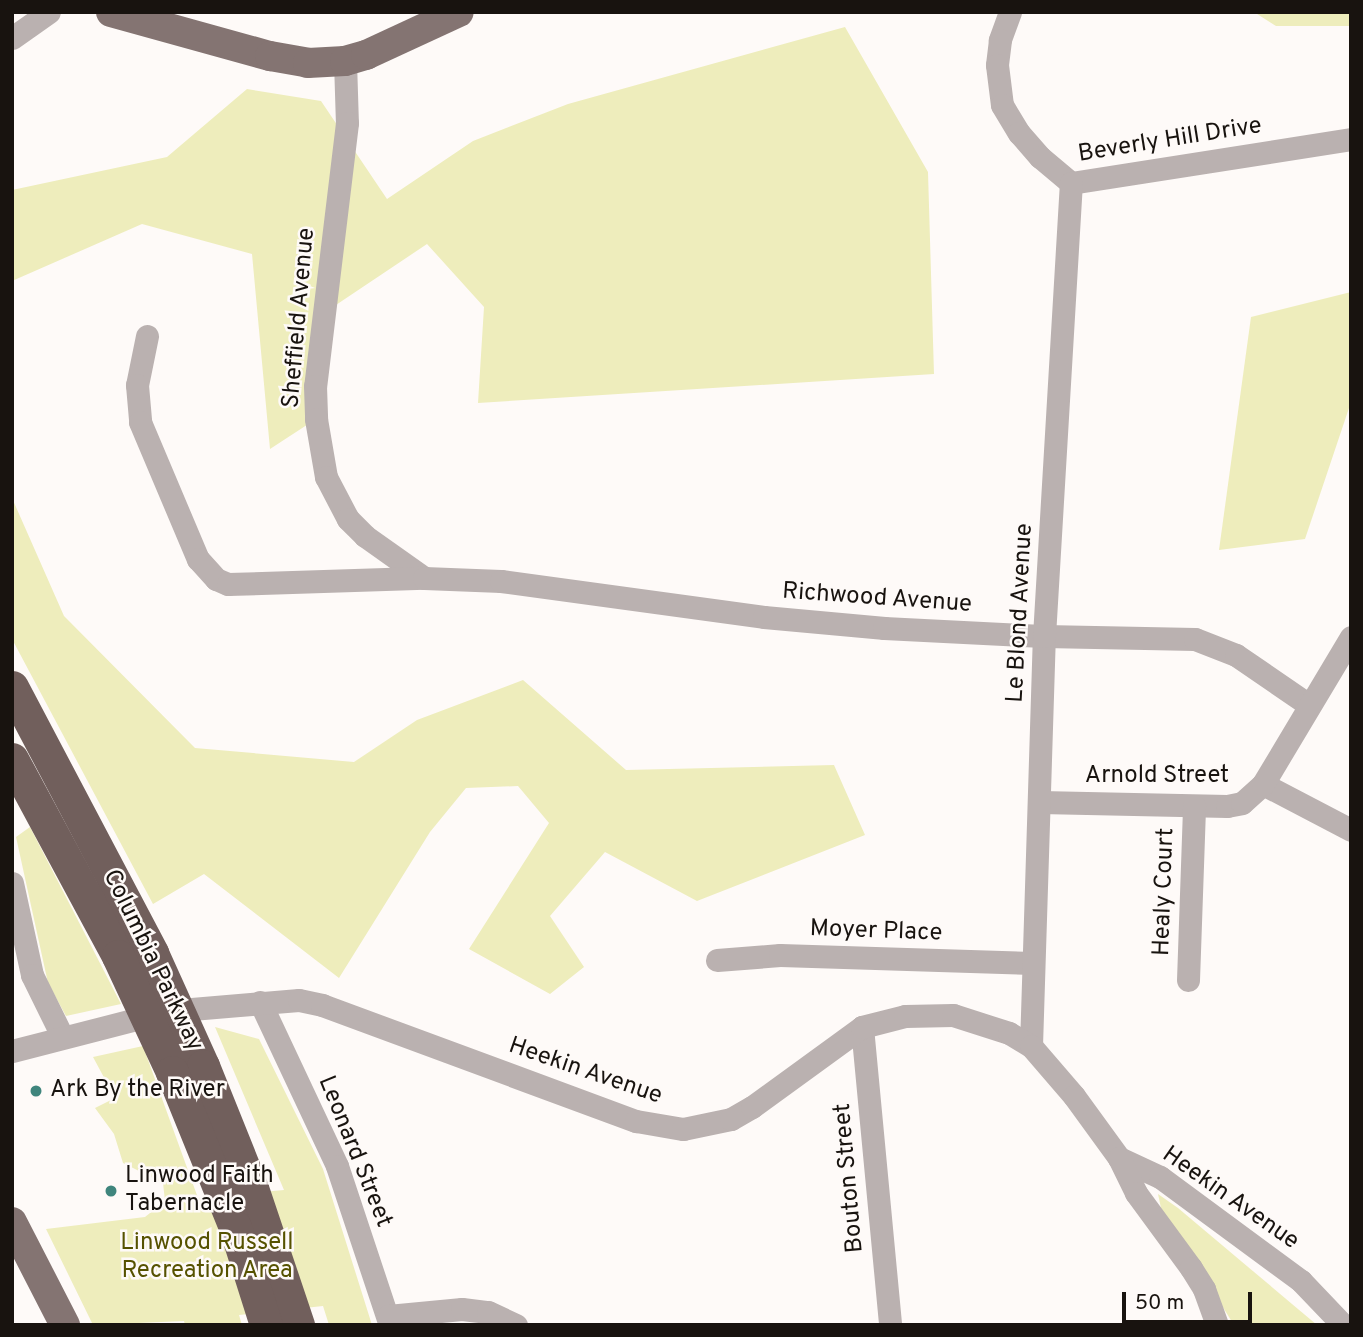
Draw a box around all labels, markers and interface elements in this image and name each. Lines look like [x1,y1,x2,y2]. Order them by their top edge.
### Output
street label: Beverly Hill Drive [1076,112,1264,170]
street label: Sheffield Avenue [278,226,322,410]
street label: Le Blond Avenue [1002,522,1040,704]
street label: Richwood Avenue [781,578,973,620]
street label: Arnold Street [1085,763,1229,791]
street label: Healy Court [1148,827,1182,957]
street label: Columbia Parkway [96,865,208,1057]
street label: Moyer Place [809,915,943,949]
street label: Heekin Avenue [504,1032,666,1112]
street label: Leonard Street [311,1072,397,1232]
place label: Ark By the River [50,1077,225,1105]
marker: Ark By the River [28,1083,44,1099]
street label: Bouton Street [829,1102,871,1254]
street label: Heekin Avenue [1156,1141,1304,1257]
place label: Linwood Faith Tabernacle [125,1163,274,1219]
marker: Linwood Faith Tabernacle [103,1183,119,1199]
park label: Linwood Russell Recreation Area [120,1230,294,1286]
scale bar [1125,1278,1254,1322]
text: 50 m [1135,1290,1184,1317]

